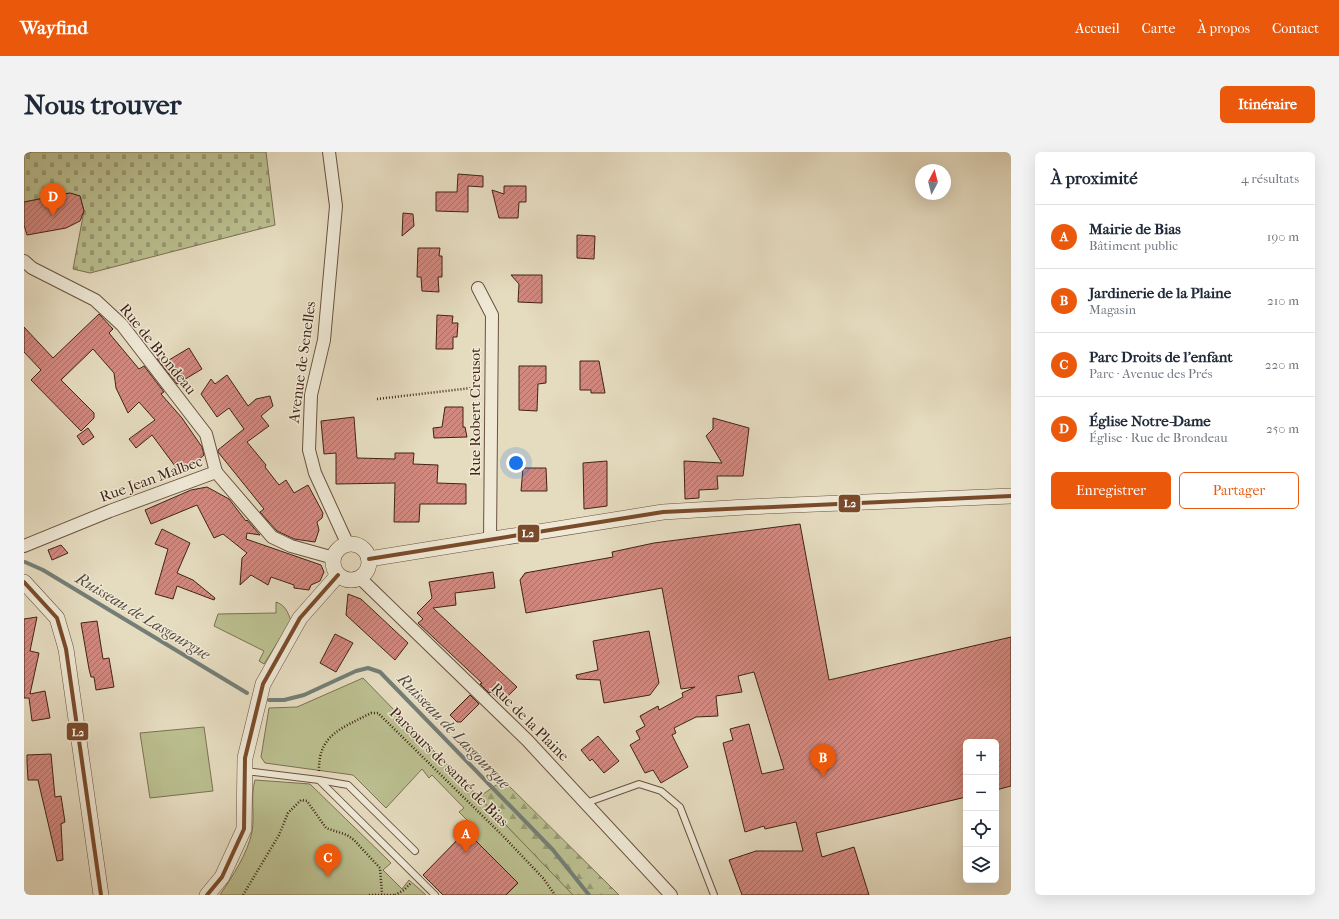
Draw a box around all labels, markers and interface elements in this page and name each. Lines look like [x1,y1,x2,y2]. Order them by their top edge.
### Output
text: Wayfind [20,17,88,39]
text: Accueil [1075,20,1120,37]
text: Carte [1142,20,1175,37]
text: À propos [1197,20,1250,37]
text: Contact [1272,20,1319,37]
button: Itinéraire [1220,86,1315,123]
text: Nous trouver [24,88,181,121]
north arrow [915,164,951,200]
text: À proximité [1051,168,1138,188]
text: 4 résultats [1241,171,1299,186]
pin: D [40,183,66,216]
text: Mairie de Bias [1089,220,1181,238]
text: A [1060,229,1068,244]
text: 190 m [1267,229,1299,244]
text: Bâtiment public [1089,238,1178,253]
text: Jardinerie de la Plaine [1089,284,1231,302]
text: B [1060,293,1068,308]
text: 210 m [1267,293,1299,308]
street label: Rue de Brondeau [116,300,200,398]
street label: Avenue de Senelles [284,300,320,425]
text: Magasin [1089,302,1136,317]
street label: Rue Robert Creusot [466,347,484,476]
text: Parc Droits de l'enfant [1089,348,1233,366]
text: C [1060,357,1068,372]
text: 220 m [1265,357,1299,372]
text: Parc · Avenue des Prés [1089,366,1213,381]
text: Église Notre-Dame [1089,412,1211,430]
text: D [1059,421,1069,436]
text: 250 m [1266,421,1299,436]
text: Église · Rue de Brondeau [1089,430,1228,445]
street label: Rue Jean Malbec [97,452,205,506]
your location [506,453,526,473]
button: Enregistrer [1051,472,1171,509]
button: Partager [1179,472,1299,509]
line badge: L2 [838,494,861,513]
text: L2 [844,497,856,510]
line badge: L2 [517,524,540,543]
text: L2 [522,527,534,540]
water label: Ruisseau de Lasgourgue [72,568,214,664]
water label: Ruisseau de Lasgourgue [393,669,514,793]
street label: Rue de la Plaine [487,679,573,765]
street label: Parcours de santé de Bias [386,704,513,831]
line badge: L2 [66,722,89,741]
text: L2 [72,726,84,739]
map controls [963,739,999,883]
button: + [963,739,999,775]
pin: B [810,744,836,777]
button: − [963,775,999,811]
button: locate [963,811,999,847]
pin: A [453,820,479,853]
pin: C [315,844,341,877]
button: layers [963,847,999,883]

